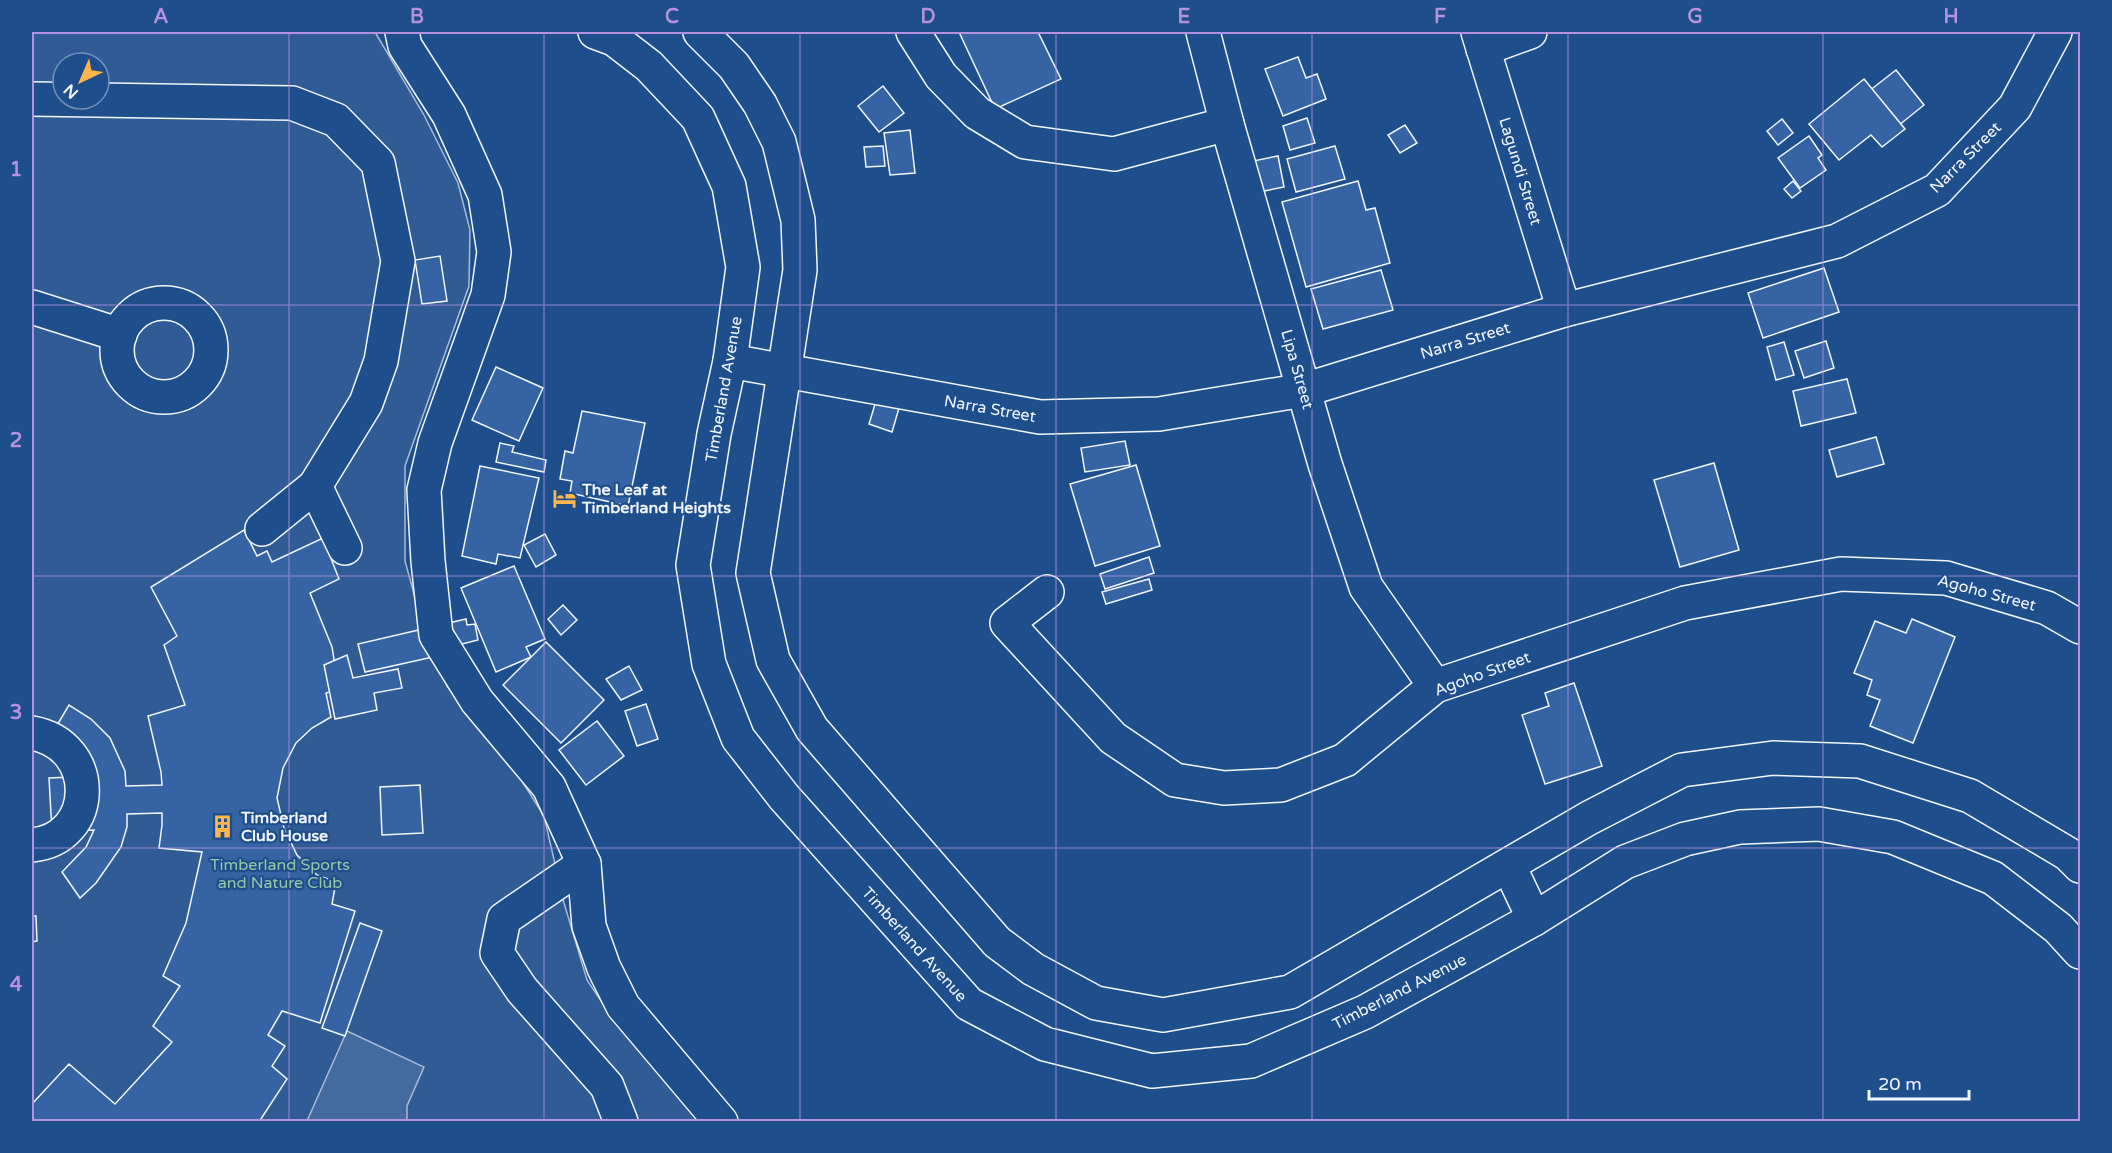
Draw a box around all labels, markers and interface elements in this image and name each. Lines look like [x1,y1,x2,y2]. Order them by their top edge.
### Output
text: A [154,5,169,29]
text: B [410,5,424,29]
text: C [665,5,679,29]
text: D [920,5,936,29]
text: E [1178,5,1191,29]
text: F [1434,5,1446,29]
text: G [1687,5,1703,29]
text: H [1943,5,1959,29]
north arrow [51,51,111,111]
text: N [60,79,83,103]
street label: Lagundi Street [1494,115,1546,228]
street label: Narra Street [1926,118,2006,198]
text: 1 [10,158,22,182]
street label: Timberland Avenue [701,315,747,464]
street label: Narra Street [1418,318,1513,364]
street label: Lipa Street [1276,327,1318,412]
street label: Narra Street [942,391,1037,427]
text: 2 [10,429,22,453]
place label: The Leaf at Timberland Heights [581,480,731,518]
hotel icon: The Leaf at Timberland Heights [551,485,577,511]
street label: Agoho Street [1935,570,2038,616]
street label: Agoho Street [1431,647,1533,701]
text: 3 [10,701,22,725]
place label: Timberland Club House [240,808,328,846]
building icon: Timberland Club House [210,813,236,839]
park label: Timberland Sports and Nature Club [210,855,350,893]
street label: Timberland Avenue [857,883,971,1006]
street label: Timberland Avenue [1329,949,1470,1034]
text: 4 [10,973,23,997]
scale bar [1869,1063,1970,1101]
text: 20 m [1878,1073,1922,1095]

